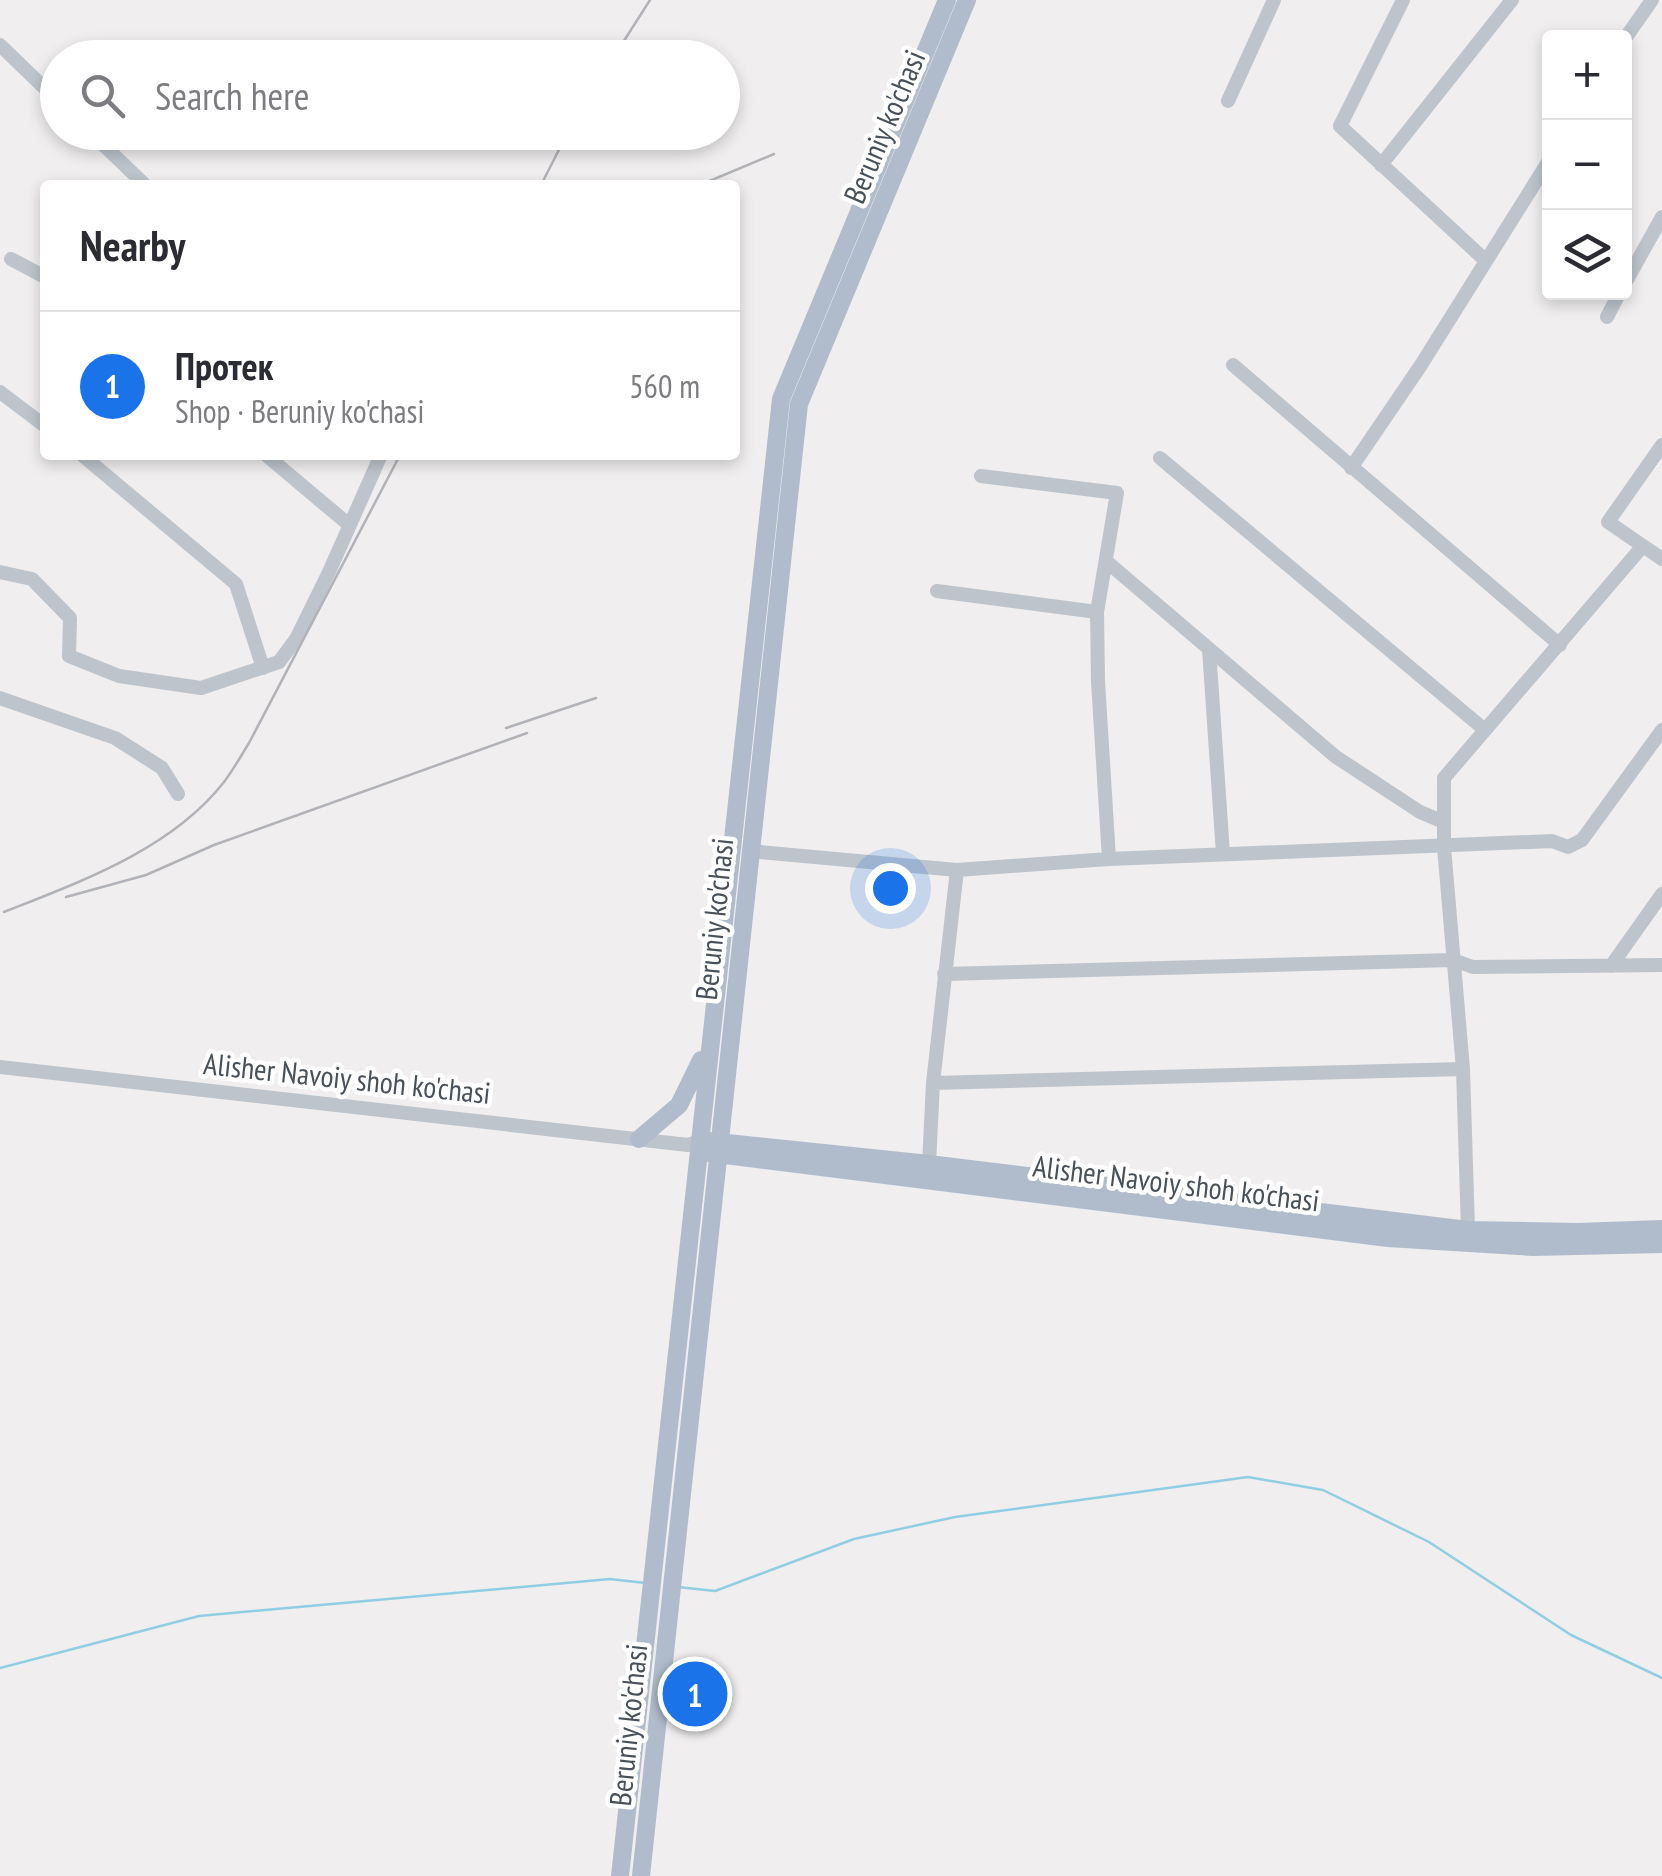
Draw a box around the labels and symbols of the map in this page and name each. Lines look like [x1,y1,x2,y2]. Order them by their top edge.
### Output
street label: Beruniy ko'chasi [834,44,933,209]
street label: Beruniy ko'chasi [686,836,741,1002]
your location [865,863,916,914]
street label: Alisher Navoiy shoh ko'chasi [202,1043,493,1112]
street label: Alisher Navoiy shoh ko'chasi [1031,1146,1322,1219]
street label: Beruniy ko'chasi [600,1642,655,1808]
pin: 1 [662,1656,728,1732]

